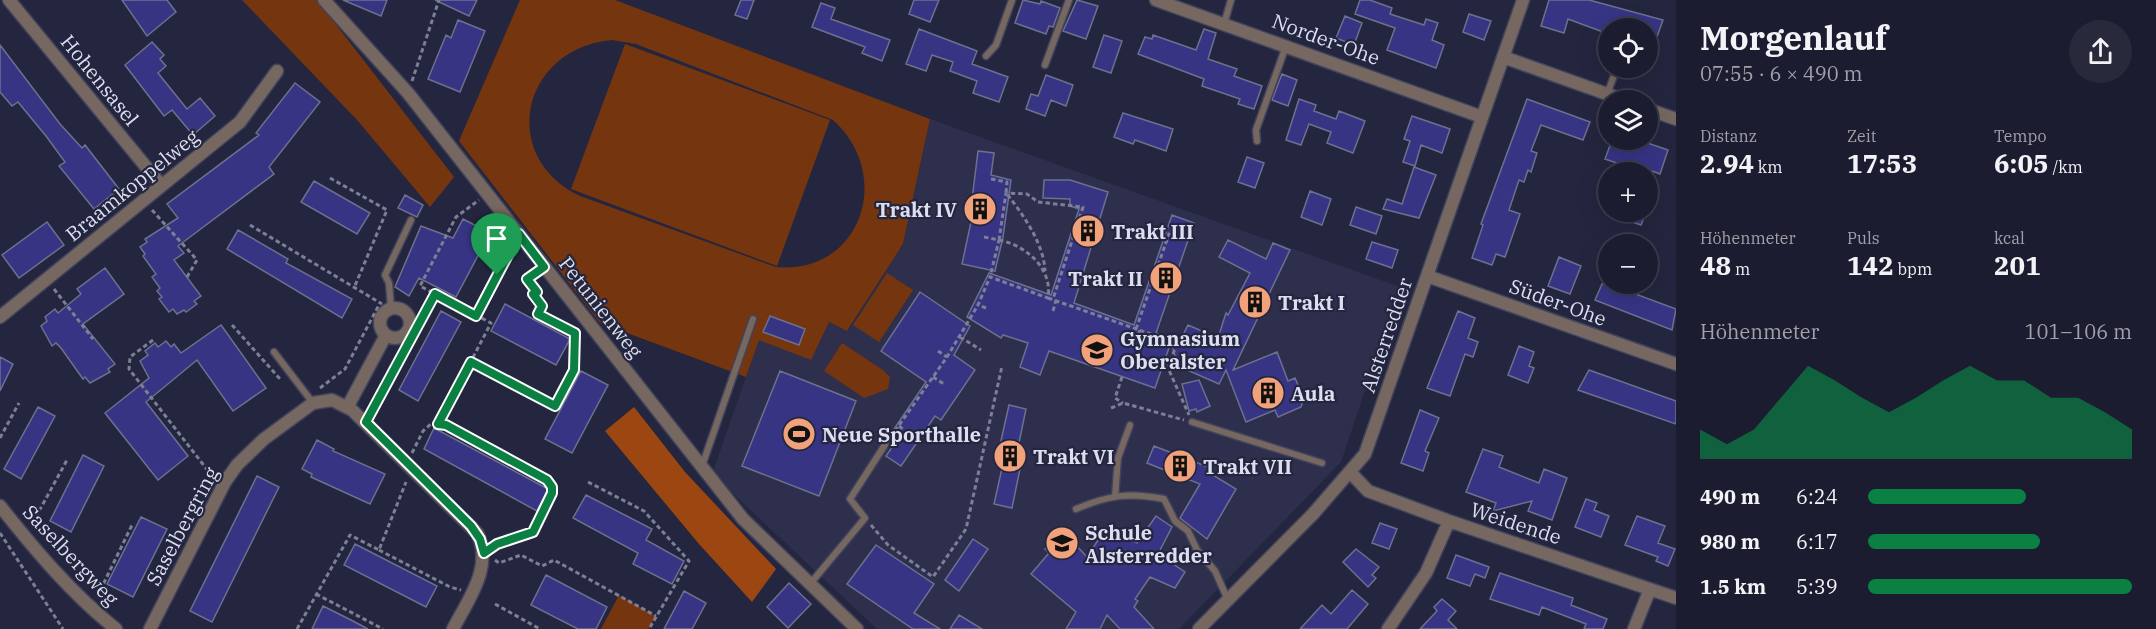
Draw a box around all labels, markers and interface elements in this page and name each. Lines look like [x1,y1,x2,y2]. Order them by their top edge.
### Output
street label: Norder-Ohe [1268,7,1384,71]
text: Morgenlauf [1700,16,1888,59]
map controls [1598,18,1658,294]
button: locate [1598,18,1658,78]
button: share [2069,20,2132,83]
street label: Hohensasel [55,29,145,131]
text: 07:55 · 6 × 490 m [1700,60,1863,87]
button: layers [1598,90,1658,150]
street label: Braamkoppelweg [60,123,204,247]
text: Distanz [1700,126,1757,146]
text: Zeit [1847,126,1876,146]
text: Tempo [1994,126,2047,146]
text: 2.94 [1700,146,1754,180]
text: 17:53 [1847,146,1917,180]
text: 6:05 [1994,146,2049,180]
text: km [1754,157,1782,177]
text: /km [2049,157,2083,177]
button: + [1598,162,1658,222]
building icon: Trakt IV [962,191,998,227]
place label: Trakt IV [876,196,957,223]
pin [471,213,522,275]
building icon: Trakt III [1070,213,1106,249]
place label: Trakt III [1111,218,1194,245]
icon: arrive [480,222,513,255]
text: Höhenmeter [1700,228,1796,248]
text: Puls [1847,228,1880,248]
text: kcal [1994,228,2025,248]
button: − [1598,234,1658,294]
text: 48 [1700,248,1731,282]
text: 142 [1847,248,1894,282]
text: 201 [1994,248,2041,282]
street label: Petunienweg [553,251,649,363]
text: m [1731,259,1750,279]
text: bpm [1894,259,1932,279]
building icon: Trakt II [1148,260,1184,296]
place label: Trakt II [1068,265,1143,292]
street label: Süder-Ohe [1506,272,1610,332]
street label: Alsterredder [1354,274,1418,396]
building icon: Trakt I [1237,284,1273,320]
place label: Trakt I [1278,289,1345,316]
text: Höhenmeter [1700,318,1819,345]
text: 101–106 m [2025,318,2132,345]
place label: Gymnasium Oberalster [1120,325,1240,375]
school or university icon: Gymnasium Oberalster [1079,332,1115,368]
building icon: Aula [1250,375,1286,411]
place label: Aula [1291,380,1335,407]
sports icon: Neue Sporthalle [781,416,817,452]
place label: Neue Sporthalle [822,421,981,448]
building icon: Trakt VI [992,438,1028,474]
place label: Trakt VI [1033,443,1114,470]
building icon: Trakt VII [1162,448,1198,484]
place label: Trakt VII [1203,453,1292,480]
street label: Saselbergring [139,462,225,590]
text: 490 m [1700,483,1760,510]
text: 6:24 [1796,483,1838,510]
street label: Weidende [1467,496,1565,550]
street label: Saselbergweg [17,499,125,611]
place label: Schule Alsterredder [1085,519,1212,569]
school or university icon: Schule Alsterredder [1044,525,1080,561]
text: 980 m [1700,528,1760,555]
text: 6:17 [1796,528,1838,555]
text: 1.5 km [1700,573,1766,600]
text: 5:39 [1796,573,1838,600]

